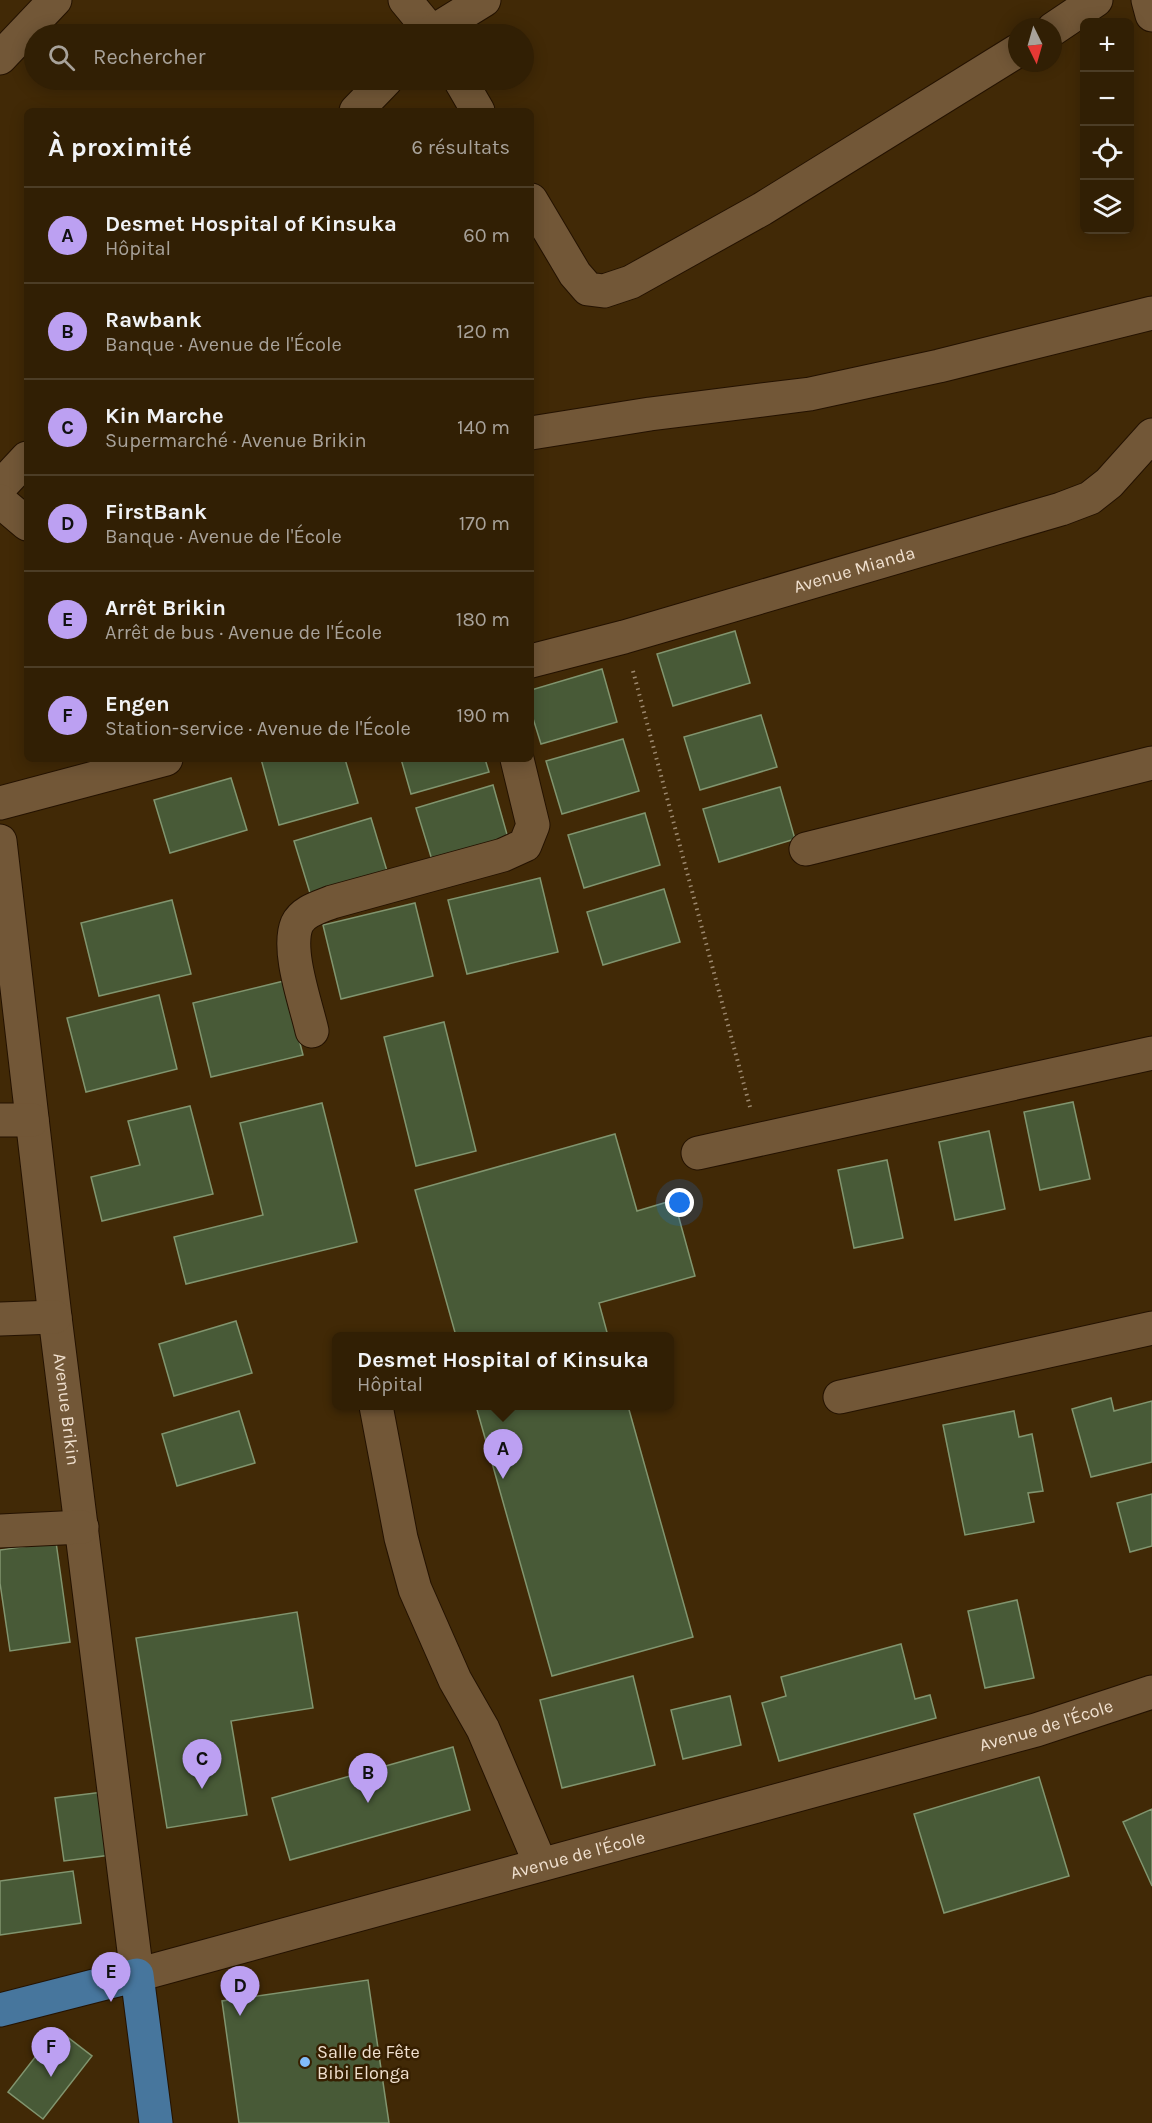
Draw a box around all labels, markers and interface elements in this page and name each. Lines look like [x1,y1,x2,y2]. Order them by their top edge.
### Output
north arrow [1008,18,1062,72]
map controls [1080,18,1134,234]
button: + [1080,18,1134,72]
search box [24,24,534,90]
icon: search [45,41,78,74]
text: Rechercher [93,44,206,70]
button: − [1080,72,1134,126]
button: locate [1080,126,1134,180]
text: À proximité [48,132,192,163]
text: 6 résultats [412,136,510,159]
button: layers [1080,180,1134,234]
text: Desmet Hospital of Kinsuka [105,211,397,237]
text: A [61,224,74,247]
text: 60 m [463,224,510,247]
text: Hôpital [105,237,171,260]
text: Rawbank [105,307,202,333]
text: B [61,320,74,343]
text: 120 m [456,320,510,343]
text: Banque · Avenue de l'École [105,333,342,356]
text: Kin Marche [105,403,224,429]
text: C [61,416,74,439]
text: 140 m [457,416,510,439]
text: Supermarché · Avenue Brikin [105,429,367,452]
text: FirstBank [105,499,207,525]
text: D [61,512,74,535]
text: 170 m [459,512,510,535]
text: Banque · Avenue de l'École [105,525,342,548]
street label: Avenue Mianda [791,541,918,598]
text: Arrêt Brikin [105,595,226,621]
text: E [62,608,73,631]
text: 180 m [456,608,510,631]
text: Arrêt de bus · Avenue de l'École [105,621,382,644]
text: Engen [105,691,170,717]
text: F [62,704,73,727]
text: 190 m [456,704,510,727]
text: Station-service · Avenue de l'École [105,717,411,740]
your location [665,1188,694,1217]
popup [332,1332,674,1410]
text: Desmet Hospital of Kinsuka [357,1347,649,1373]
street label: Avenue Brikin [49,1352,84,1467]
text: Hôpital [357,1373,423,1396]
pin: A [484,1430,522,1479]
street label: Avenue de l'École [977,1695,1116,1756]
pin: C [182,1740,222,1789]
pin: B [348,1754,388,1803]
street label: Avenue de l'École [508,1826,648,1884]
pin: E [92,1952,130,2002]
pin: D [220,1966,260,2016]
pin: F [32,2028,70,2077]
place label: Salle de Fête Bibi Elonga [317,2041,420,2084]
marker: Salle de Fête Bibi Elonga [298,2055,312,2069]

